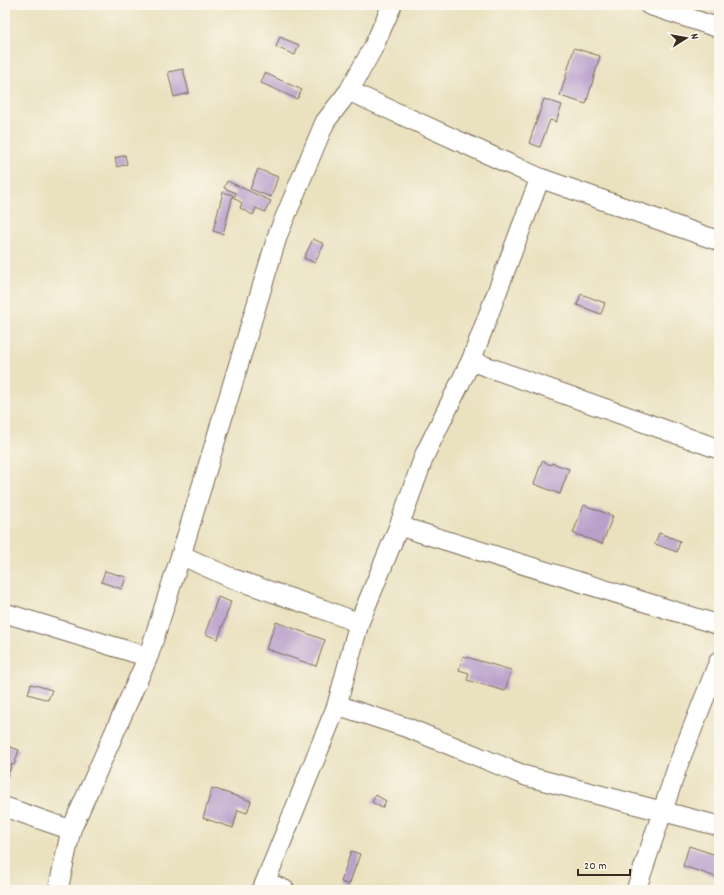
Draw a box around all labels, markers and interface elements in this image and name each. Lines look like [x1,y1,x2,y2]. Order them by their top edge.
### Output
north arrow [666,18,706,58]
text: N [685,32,702,41]
scale bar [578,851,630,877]
text: 20 m [584,858,607,875]

